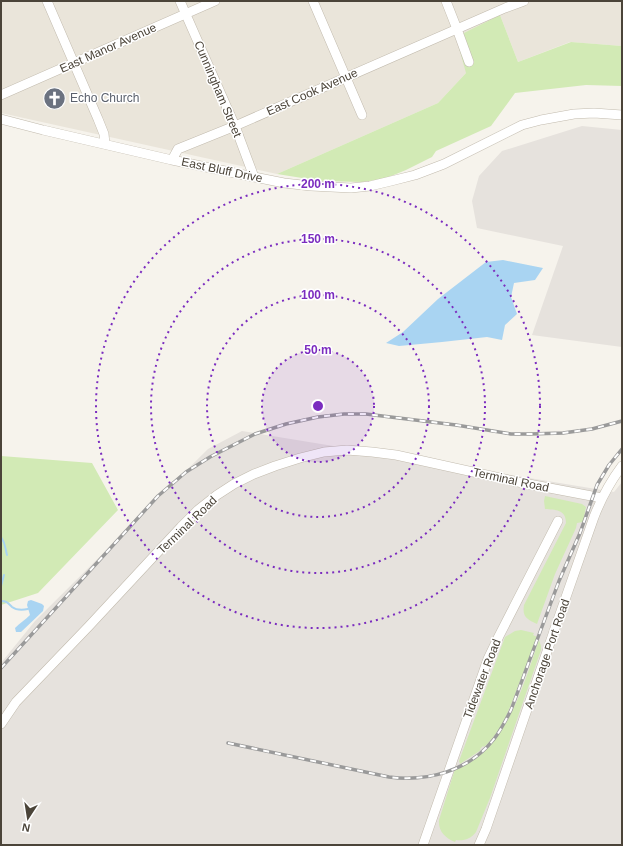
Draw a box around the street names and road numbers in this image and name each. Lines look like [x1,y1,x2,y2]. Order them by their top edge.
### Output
street label: East Manor Avenue [57,20,159,76]
street label: Cunningham Street [191,39,245,140]
street label: East Cook Avenue [264,65,360,118]
street label: East Bluff Drive [180,155,264,185]
street label: Terminal Road [472,465,550,495]
street label: Terminal Road [154,493,220,557]
street label: Anchorage Port Road [522,597,572,711]
street label: Tidewater Road [460,637,504,721]

